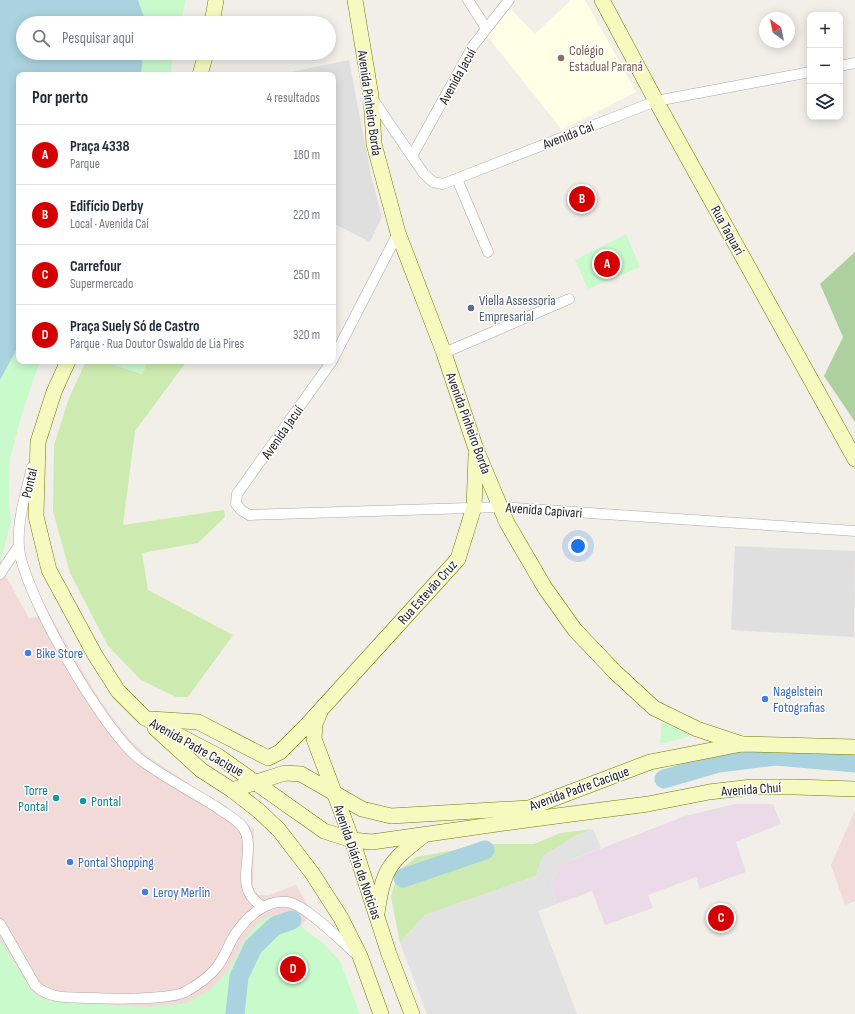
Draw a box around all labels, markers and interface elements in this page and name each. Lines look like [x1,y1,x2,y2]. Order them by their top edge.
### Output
north arrow [759,12,795,48]
map controls [807,12,843,120]
button: + [807,12,843,48]
search box [16,16,336,60]
icon: search [30,27,52,49]
text: Pesquisar aqui [62,29,134,48]
place label: Colégio Estadual Paraná [569,42,643,75]
street label: Avenida Jacuí [435,45,480,108]
street label: Avenida Pinheiro Borda [354,48,385,157]
button: − [807,48,843,84]
marker: Colégio Estadual Paraná [556,53,566,63]
button: layers [807,84,843,120]
text: Por perto [32,88,88,108]
text: 4 resultados [267,90,320,106]
street label: Avenida Caí [539,118,596,153]
text: Praça 4338 [70,137,130,156]
text: A [42,147,48,163]
text: 180 m [294,147,320,163]
text: Parque [70,156,100,172]
pin: B [569,184,595,214]
text: Edifício Derby [70,197,143,216]
street label: Rua Taquari [707,203,748,258]
text: B [42,207,48,223]
text: 220 m [293,207,320,223]
text: Local · Avenida Caí [70,216,149,232]
pin: A [594,249,620,279]
text: Carrefour [70,257,121,276]
text: C [42,267,48,283]
text: 250 m [293,267,320,283]
text: Supermercado [70,276,133,292]
place label: Viella Assessoria Empresarial [479,292,556,325]
marker: Viella Assessoria Empresarial [466,303,476,313]
text: Praça Suely Só de Castro [70,317,200,336]
text: D [42,327,48,343]
text: 320 m [293,327,320,343]
text: Parque · Rua Doutor Oswaldo de Lia Pires [70,336,244,352]
street label: Avenida Pinheiro Borda [442,369,495,476]
street label: Avenida Jacuí [257,402,307,463]
street label: Pontal [18,467,41,500]
street label: Avenida Capivari [504,499,583,522]
your location [568,536,588,556]
street label: Rua Estevão Cruz [394,557,461,628]
place label: Bike Store [36,645,83,662]
marker: Bike Store [23,648,33,658]
place label: Nagelstein Fotografias [773,683,825,716]
marker: Nagelstein Fotografias [760,694,770,704]
street label: Avenida Padre Cacique [146,714,247,780]
street label: Avenida Padre Cacique [526,763,631,815]
street label: Avenida Chuí [719,779,782,800]
place label: Torre Pontal [18,782,48,815]
marker: Torre Pontal [51,793,61,803]
place label: Pontal [91,793,121,810]
marker: Pontal [78,796,88,806]
street label: Avenida Diário de Notícias [330,801,385,922]
place label: Pontal Shopping [78,854,154,871]
marker: Pontal Shopping [65,857,75,867]
place label: Leroy Merlin [153,884,210,901]
marker: Leroy Merlin [140,887,150,897]
pin: C [708,903,734,933]
pin: D [280,954,306,984]

